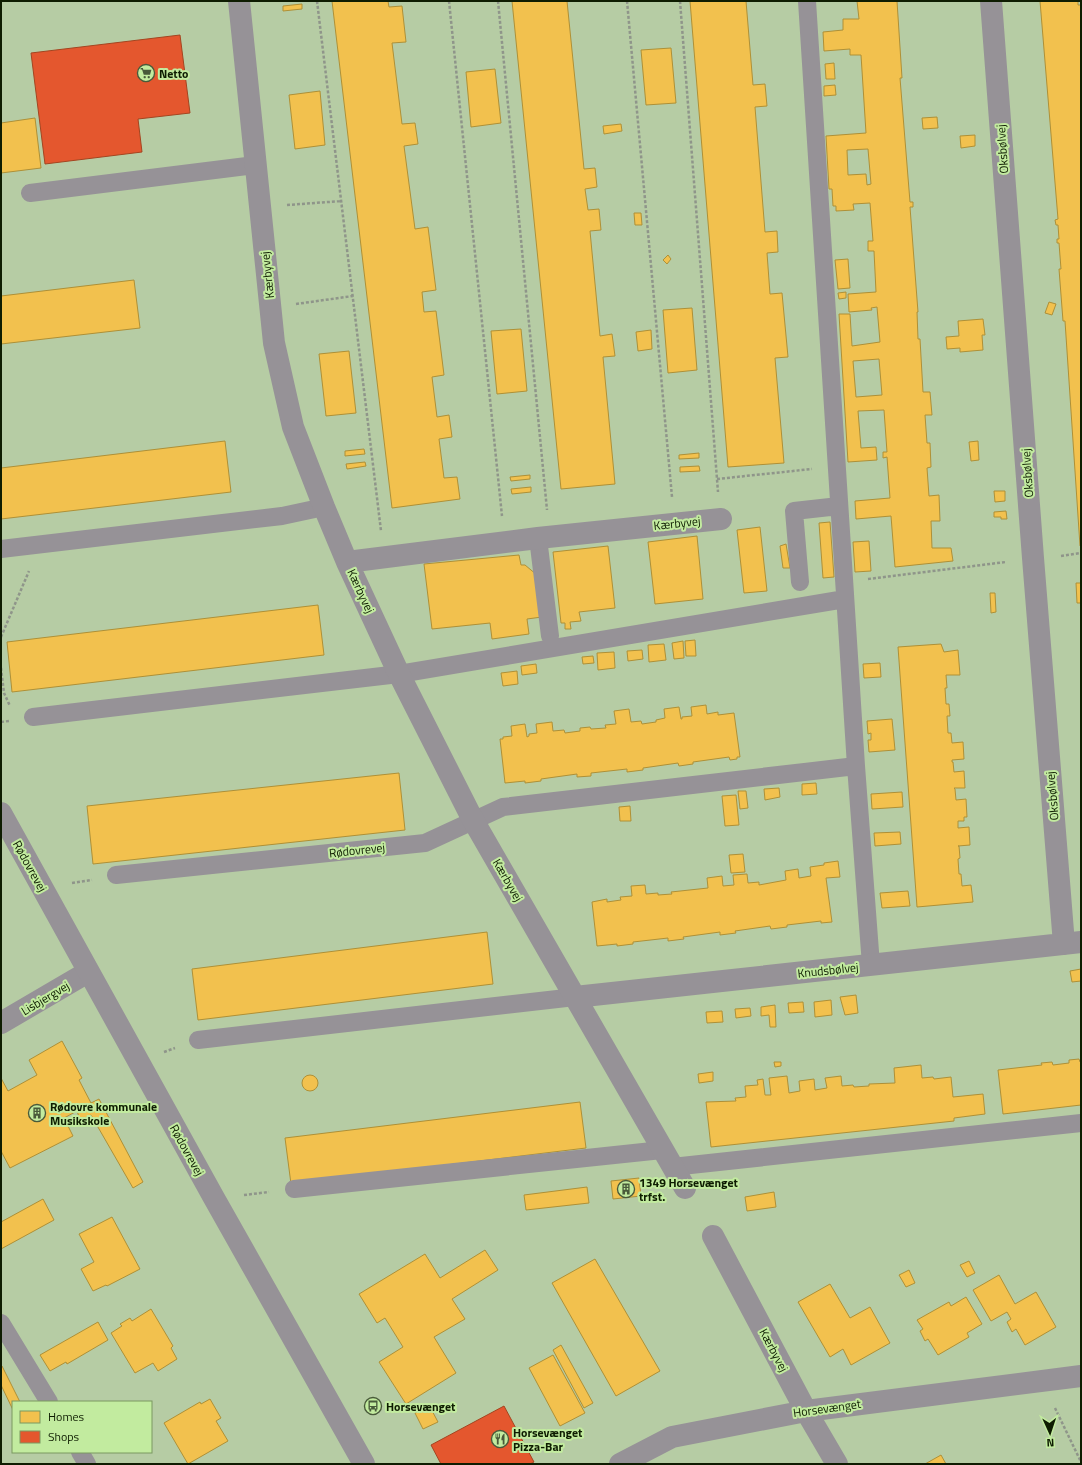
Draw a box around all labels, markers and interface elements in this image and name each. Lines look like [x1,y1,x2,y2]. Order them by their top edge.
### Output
supermarket icon: Netto [136,63,156,83]
place label: Netto [159,64,188,83]
street label: Oksbølvej [991,124,1013,174]
street label: Kærbyvej [255,251,279,299]
street label: Oksbølvej [1016,448,1038,498]
street label: Kærbyvej [653,511,701,535]
street label: Kærbyvej [342,566,380,616]
street label: Oksbølvej [1040,771,1064,821]
street label: Rødovrevej [8,837,52,895]
street label: Rødovrevej [328,838,386,862]
street label: Kærbyvej [488,855,528,905]
street label: Knudsbølvej [797,957,859,983]
street label: Lisbjergvej [17,976,73,1020]
place label: Rødovre kommunale Musikskole [50,1097,157,1130]
building icon: Rødovre kommunale Musikskole [27,1103,47,1123]
street label: Rødovrevej [165,1121,209,1179]
place label: 1349 Horsevænget trfst. [639,1173,739,1206]
building icon: 1349 Horsevænget trfst. [616,1179,636,1199]
street label: Kærbyvej [755,1325,793,1375]
street label: Horsevænget [792,1394,863,1422]
bus stop icon: Horsevænget [363,1396,383,1416]
place label: Horsevænget [386,1397,456,1416]
legend [12,1401,152,1453]
text: Homes [48,1407,84,1426]
north arrow [1030,1413,1070,1453]
place label: Horsevænget Pizza-Bar [513,1423,583,1456]
text: Shops [48,1427,80,1446]
restaurant icon: Horsevænget Pizza-Bar [490,1429,510,1449]
text: N [1046,1435,1055,1451]

